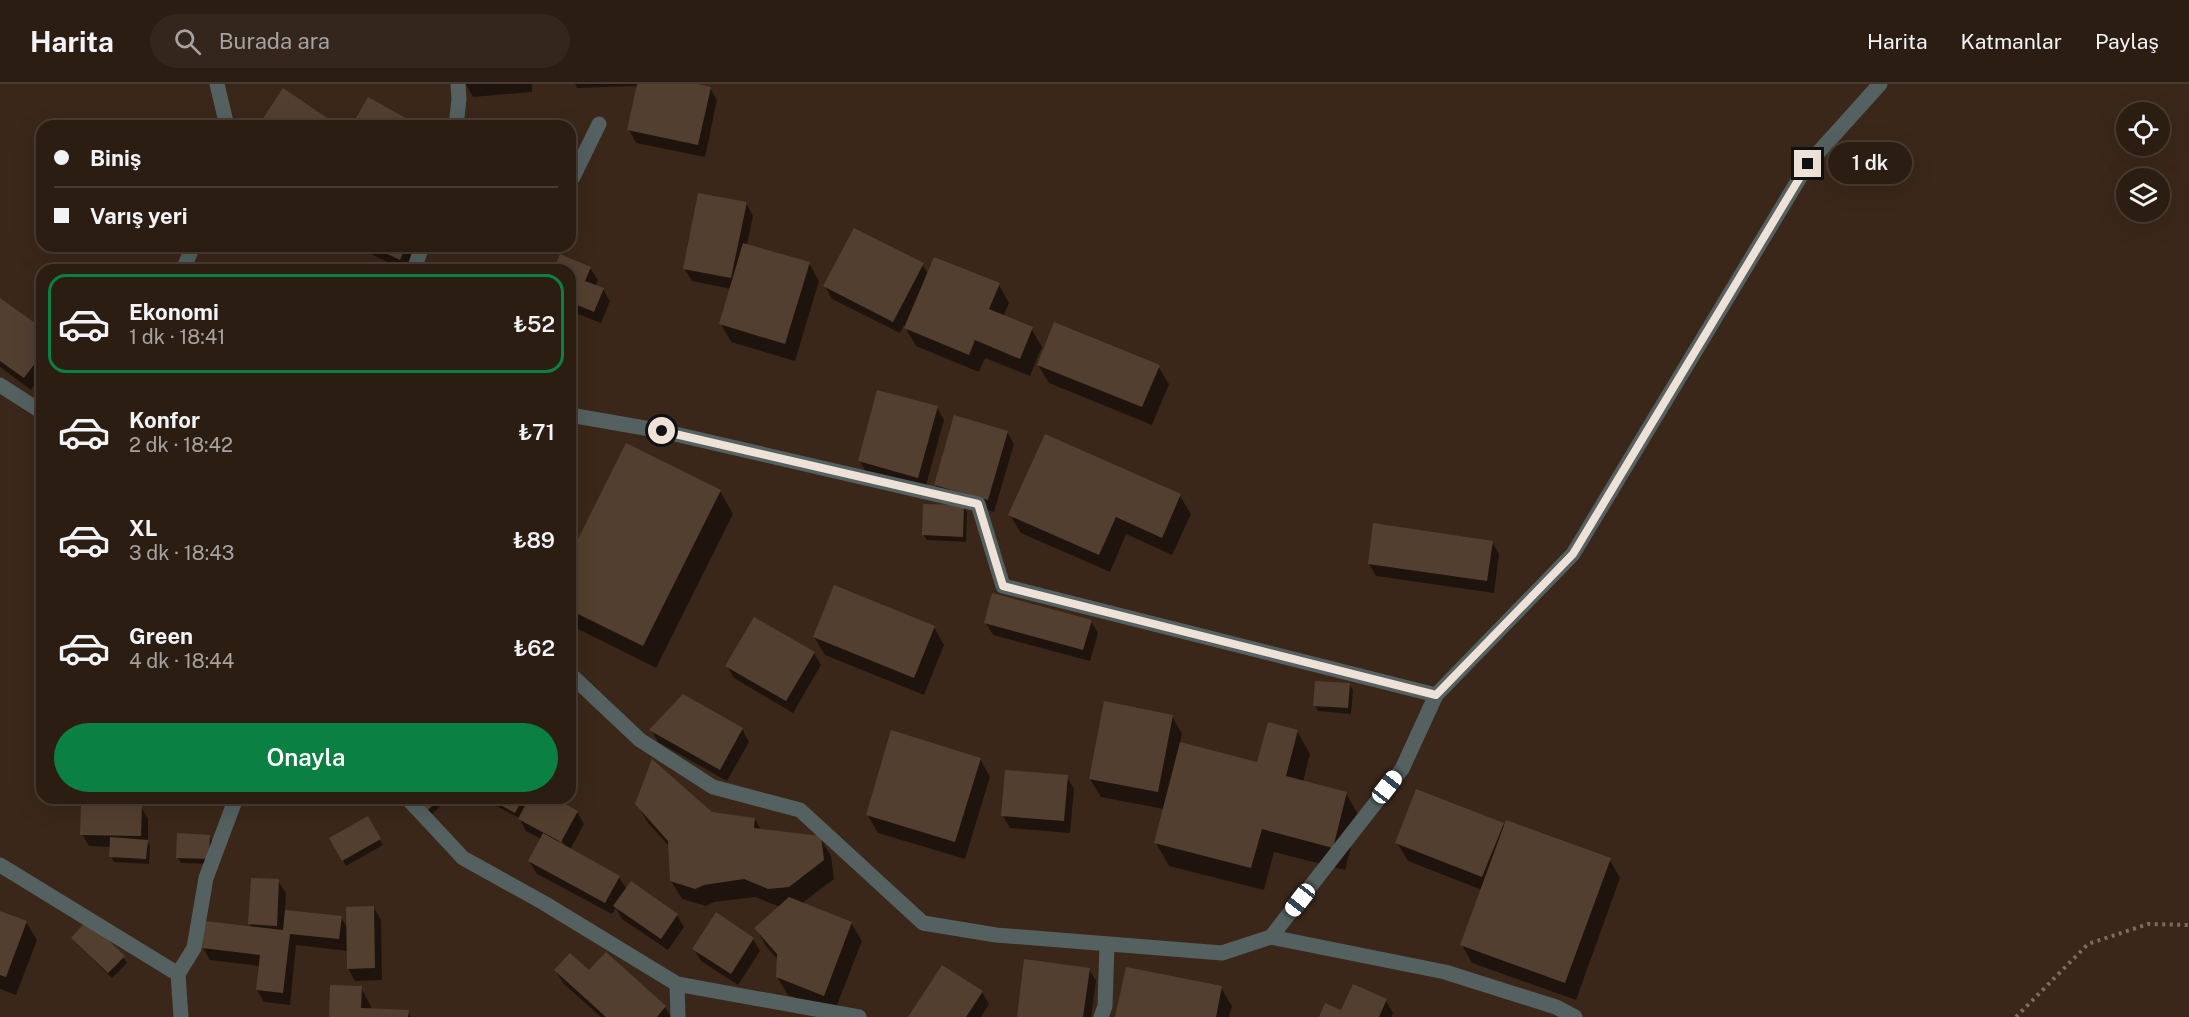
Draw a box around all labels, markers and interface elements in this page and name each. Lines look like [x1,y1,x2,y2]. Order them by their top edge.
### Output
search box [150,14,570,68]
text: Harita [30,25,114,58]
icon: search [171,25,204,58]
text: Burada ara [219,28,330,54]
text: Harita [1867,29,1928,54]
text: Katmanlar [1961,29,2062,54]
text: Paylaş [2095,29,2159,54]
map controls [2116,102,2170,222]
button: locate [2116,102,2170,156]
callout: 1 dk [1829,143,1913,185]
text: Biniş [90,145,141,171]
route end [1794,150,1821,177]
text: 1 dk [1852,151,1888,175]
button: layers [2116,168,2170,222]
text: Varış yeri [90,203,188,229]
icon: car [57,297,111,351]
text: Ekonomi [129,299,219,325]
text: ₺52 [513,311,555,337]
text: 1 dk · 18:41 [129,325,225,349]
icon: car [57,405,111,459]
text: Konfor [129,407,200,433]
route start [648,417,675,444]
text: ₺71 [518,419,555,445]
text: 2 dk · 18:42 [129,433,233,457]
icon: car [57,513,111,567]
text: XL [129,515,157,541]
text: ₺89 [513,527,555,553]
text: 3 dk · 18:43 [129,541,234,565]
icon: car [57,621,111,675]
text: Green [129,623,193,649]
text: ₺62 [514,635,555,661]
text: 4 dk · 18:44 [129,649,234,673]
button: Onayla [54,723,558,792]
car [1369,767,1405,807]
car [1282,880,1318,920]

